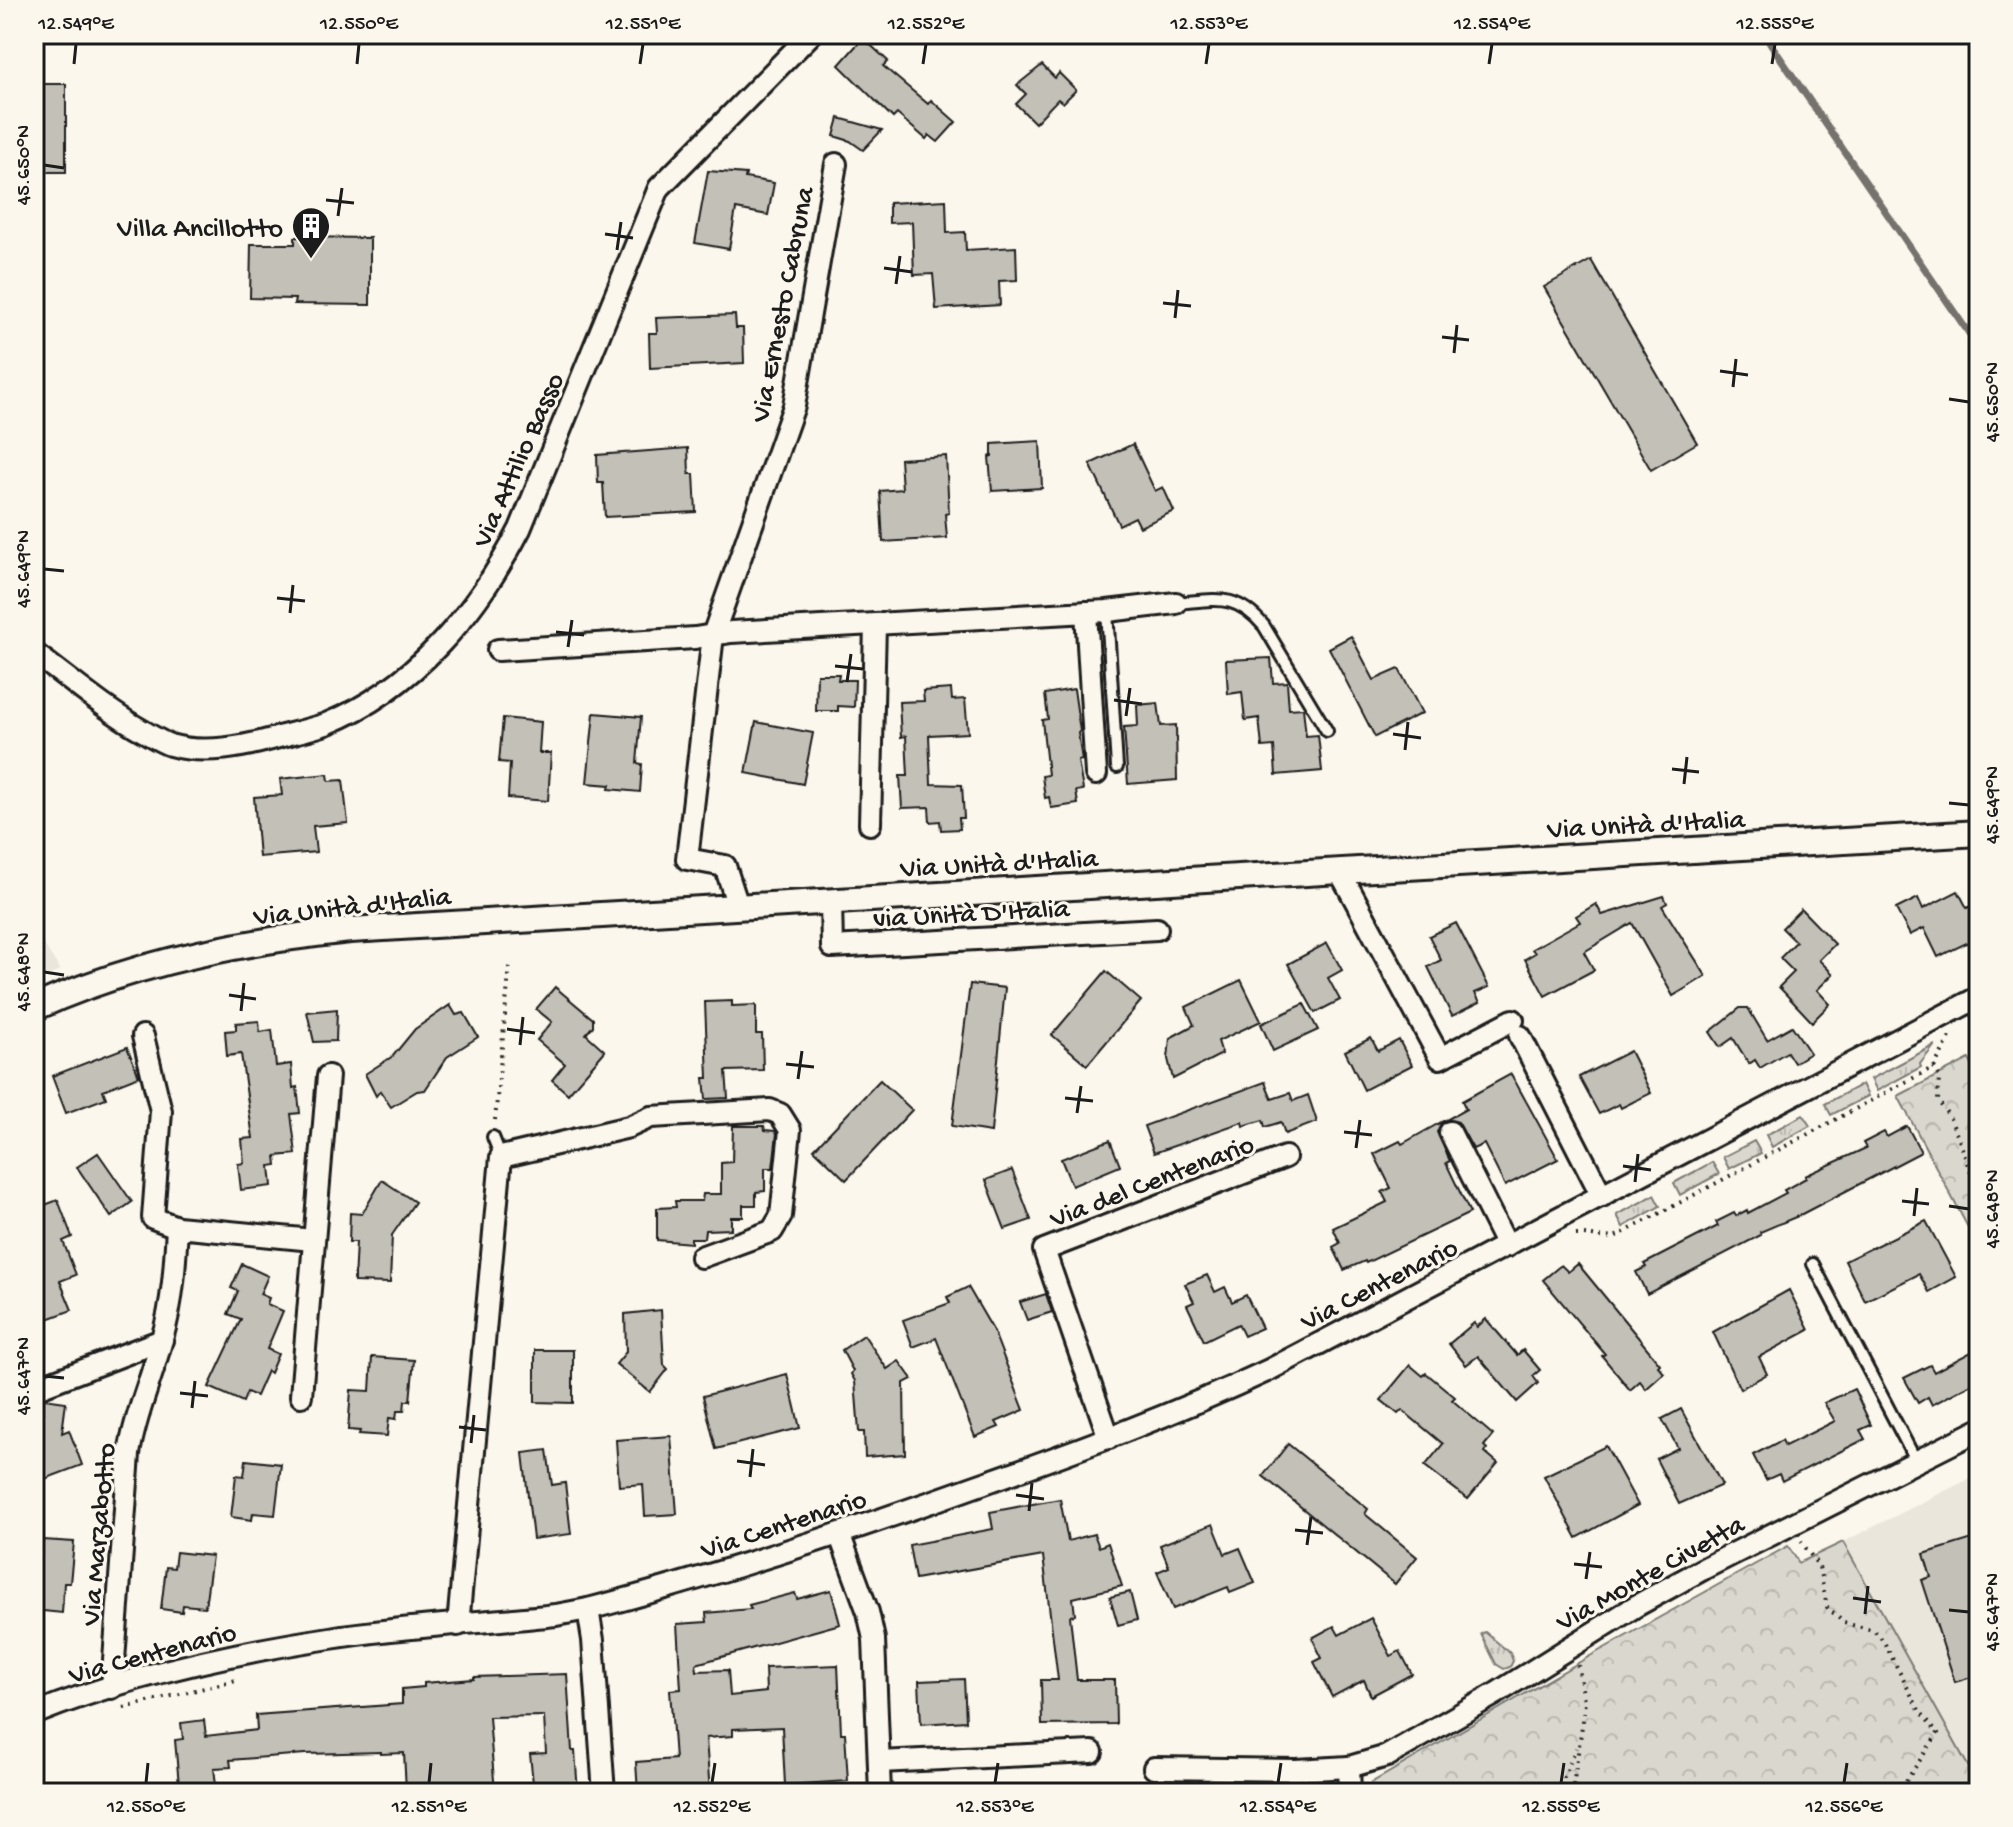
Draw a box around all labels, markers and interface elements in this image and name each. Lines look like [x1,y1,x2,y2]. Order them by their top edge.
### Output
text: 12.549°E [37,14,115,37]
text: 12.550°E [319,14,400,37]
text: 12.551°E [605,14,682,37]
text: 12.552°E [887,14,966,37]
text: 12.553°E [1169,14,1249,37]
text: 12.554°E [1453,14,1532,37]
text: 12.555°E [1735,14,1815,37]
text: 45.650°N [14,125,37,205]
street label: Via Ernesto Cabruna [745,183,824,426]
building icon: Villa Ancillotto [290,205,332,260]
place label: Villa Ancillotto [116,214,283,247]
text: 45.650°N [1983,362,2006,442]
street label: Via Attilio Basso [466,368,573,554]
text: 45.649°N [14,530,37,608]
text: 45.649°N [1983,766,2006,844]
street label: Via Unità d'Italia [1546,805,1747,848]
street label: Via Unità d'Italia [899,844,1100,887]
street label: Via Unità d'Italia [251,882,454,935]
street label: via Unità D'Italia [872,894,1072,937]
text: 45.648°N [14,933,37,1011]
street label: Via del Centenario [1045,1129,1259,1238]
text: 45.648°N [1983,1170,2006,1248]
street label: Via Centenario [1295,1232,1464,1340]
text: 45.647°N [14,1337,37,1415]
street label: Via Marzabotto [76,1442,125,1628]
street label: Via Centenario [697,1484,871,1569]
street label: Via Monte Civetta [1550,1509,1752,1641]
text: 45.647°N [1983,1573,2006,1651]
street label: Via Centenario [65,1617,241,1694]
text: 12.550°E [106,1797,187,1820]
text: 12.551°E [391,1797,468,1820]
text: 12.552°E [673,1797,752,1820]
text: 12.553°E [955,1797,1035,1820]
text: 12.554°E [1239,1797,1318,1820]
text: 12.555°E [1521,1797,1601,1820]
text: 12.556°E [1805,1797,1884,1820]

